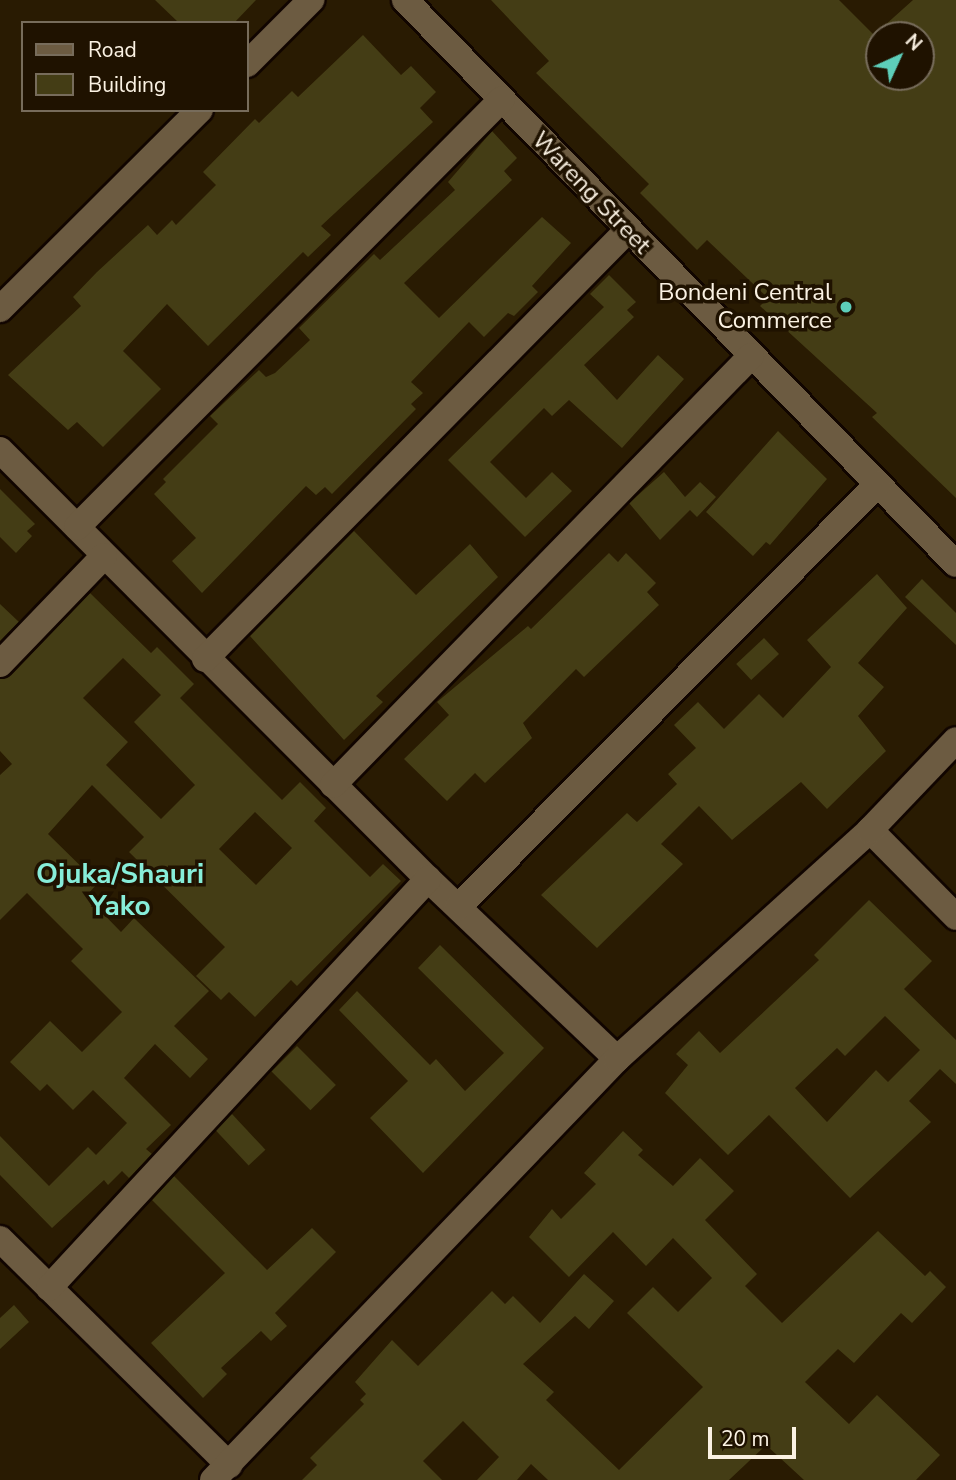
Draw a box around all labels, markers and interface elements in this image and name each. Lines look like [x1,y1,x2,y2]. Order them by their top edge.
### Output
legend [21,21,248,112]
north arrow [865,21,935,91]
text: N [899,28,928,57]
text: Road [88,36,137,64]
text: Building [88,71,166,99]
street label: Wareng Street [526,126,656,260]
place label: Bondeni Central Commerce [658,279,832,335]
marker: Bondeni Central Commerce [838,299,854,315]
district label: Ojuka/Shauri Yako [36,857,204,923]
scale bar [711,1414,799,1458]
text: 20 m [721,1425,770,1453]

